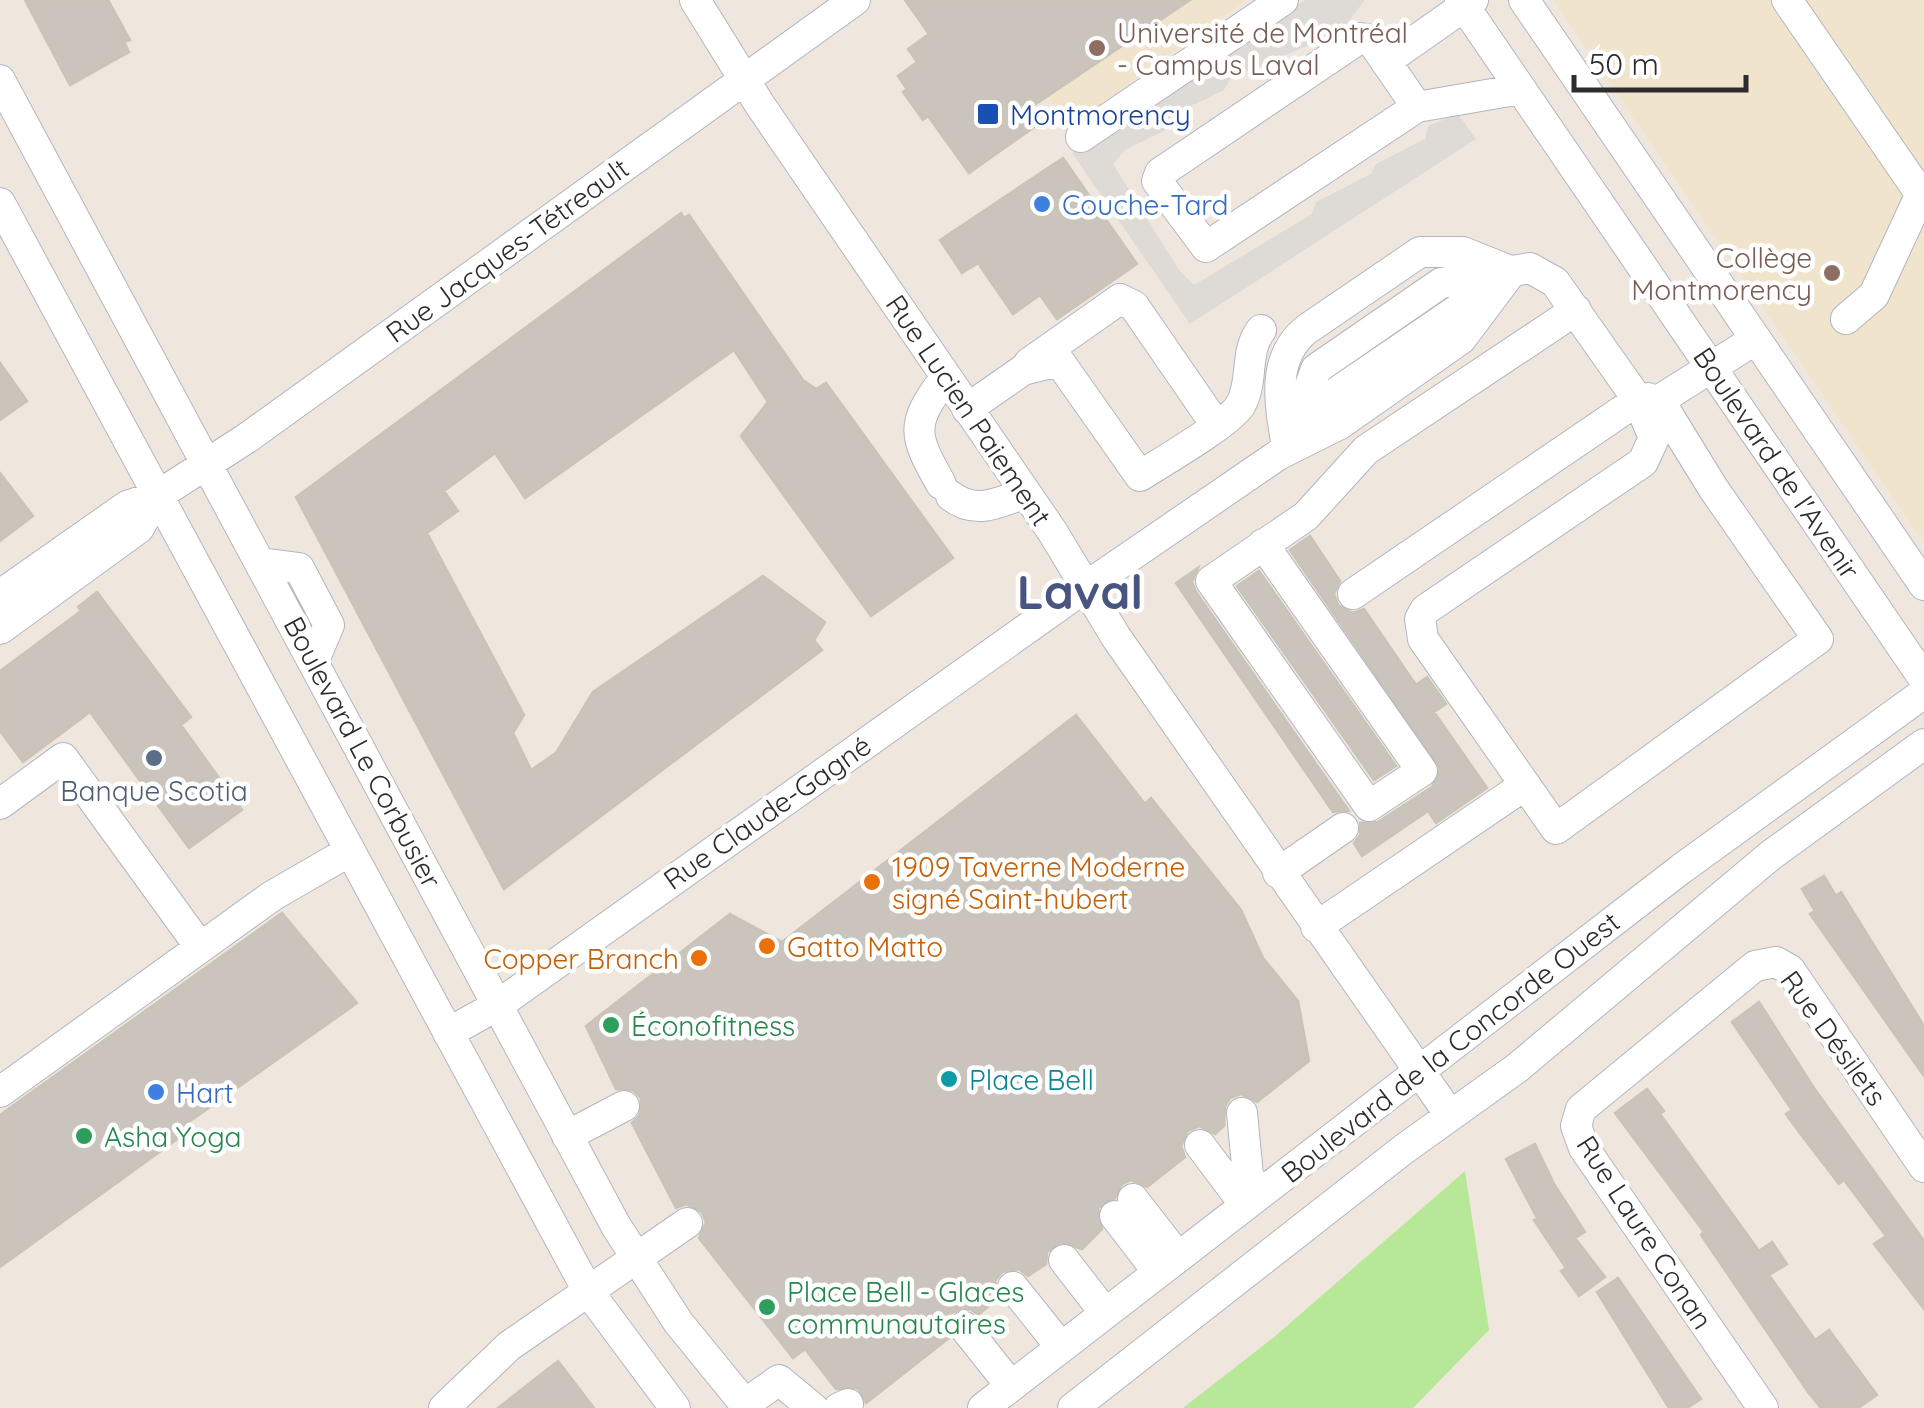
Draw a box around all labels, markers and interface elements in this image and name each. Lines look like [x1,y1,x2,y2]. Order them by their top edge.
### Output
place label: Université de Montréal - Campus Laval [1117,15,1408,82]
scale bar [1574,30,1746,92]
marker: Université de Montréal - Campus Laval [1086,37,1108,59]
text: 50 m [1589,45,1659,83]
place label: Montmorency [1010,97,1191,132]
marker: Montmorency [975,101,1001,127]
street label: Rue Jacques-Tétreault [379,150,635,350]
place label: Couche-Tard [1062,187,1229,222]
marker: Couche-Tard [1031,193,1053,215]
place label: Collège Montmorency [1631,240,1812,307]
marker: Collège Montmorency [1821,262,1843,284]
street label: Rue Lucien Paiement [879,288,1059,532]
street label: Boulevard de l'Avenir [1686,340,1868,586]
district label: Laval [1017,561,1143,621]
street label: Boulevard Le Corbusier [277,610,450,894]
street label: Rue Claude-Gagné [657,727,877,897]
marker: Banque Scotia [143,747,165,769]
place label: Banque Scotia [60,773,248,808]
place label: 1909 Taverne Moderne signé Saint-hubert [892,849,1185,916]
marker: 1909 Taverne Moderne signé Saint-hubert [861,871,883,893]
street label: Boulevard de la Concorde Ouest [1274,904,1626,1190]
place label: Gatto Matto [787,929,943,964]
marker: Gatto Matto [756,935,778,957]
place label: Copper Branch [483,941,679,976]
marker: Copper Branch [688,947,710,969]
street label: Rue Désilets [1773,964,1895,1112]
place label: Éconofitness [631,1008,795,1043]
marker: Éconofitness [600,1014,622,1036]
place label: Place Bell [969,1062,1094,1097]
marker: Place Bell [938,1068,960,1090]
place label: Hart [176,1075,233,1110]
marker: Hart [145,1081,167,1103]
place label: Asha Yoga [104,1119,241,1154]
marker: Asha Yoga [73,1125,95,1147]
street label: Rue Laure Conan [1569,1129,1721,1335]
place label: Place Bell - Glaces communautaires [787,1274,1025,1341]
marker: Place Bell - Glaces communautaires [756,1296,778,1318]

